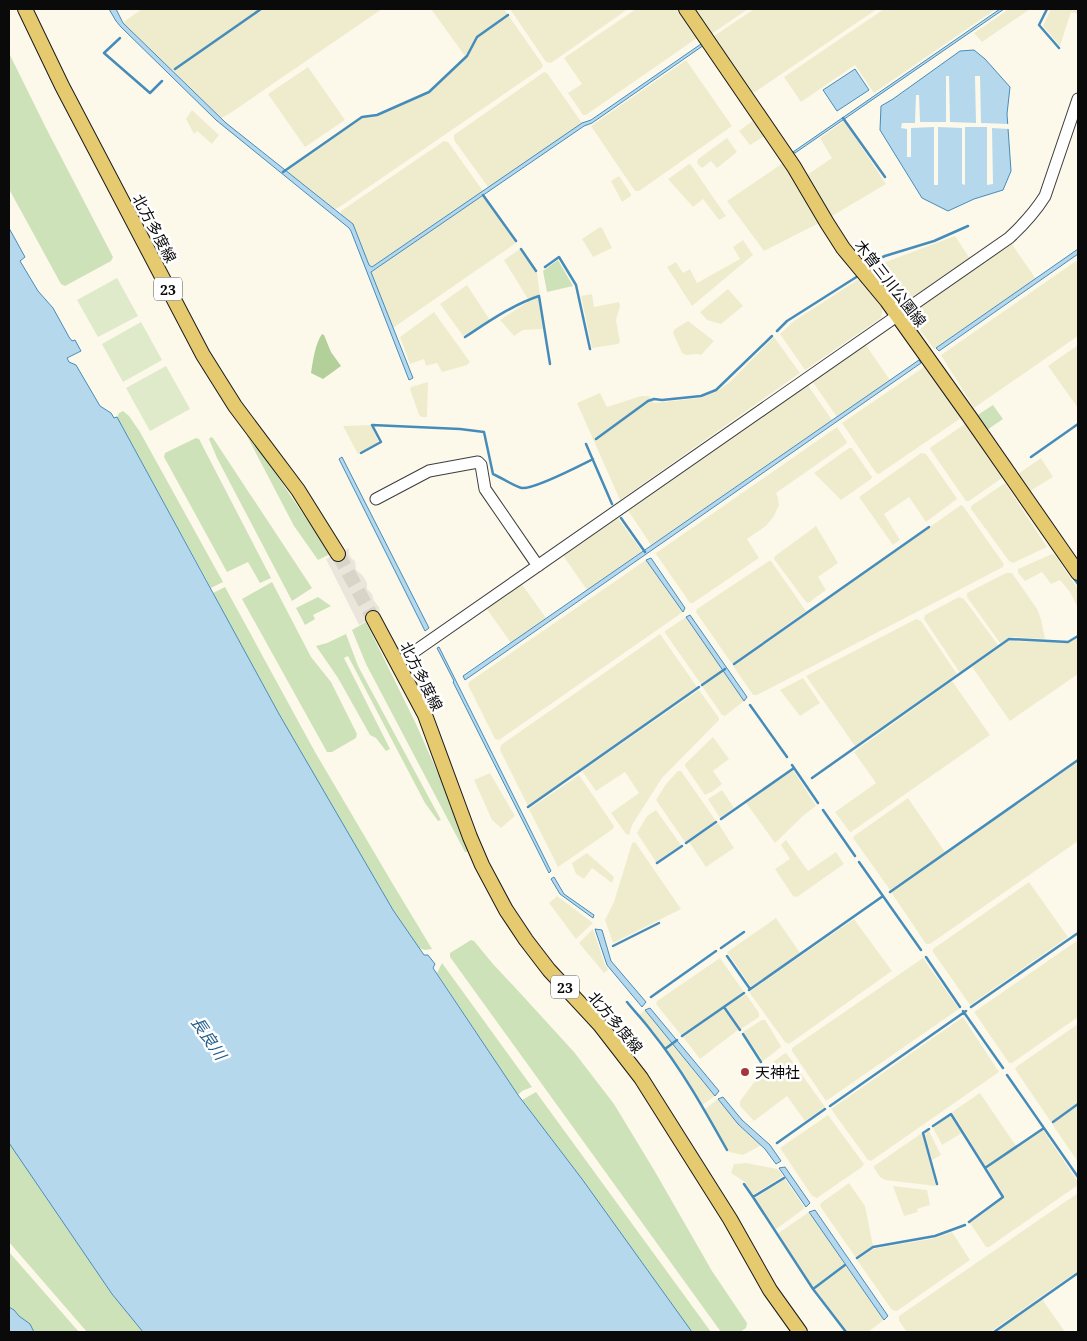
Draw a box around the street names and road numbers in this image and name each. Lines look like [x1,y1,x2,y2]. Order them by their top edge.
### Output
street label: 北方多度線 [129,190,181,266]
street label: 木曽三川公園線 [851,235,931,331]
road number: 23 [154,278,182,300]
street label: 北方多度線 [396,638,448,714]
road number: 23 [551,976,579,999]
street label: 北方多度線 [584,987,648,1057]

